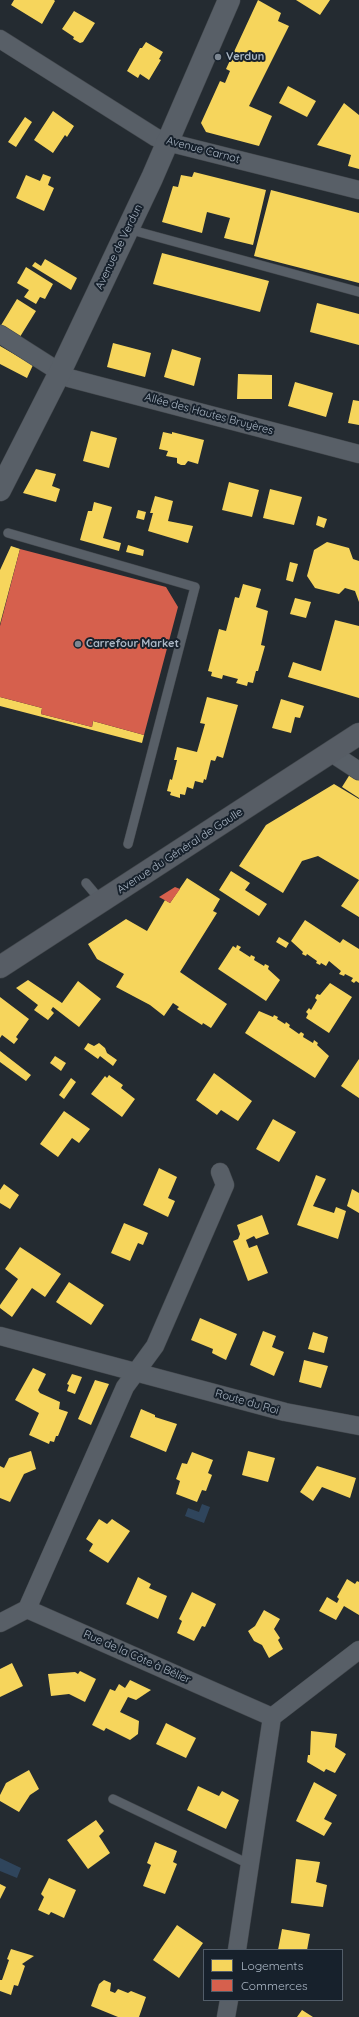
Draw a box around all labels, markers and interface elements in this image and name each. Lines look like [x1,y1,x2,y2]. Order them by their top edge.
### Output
place label: Verdun [226,50,264,64]
marker: Verdun [213,52,223,62]
street label: Avenue Carnot [165,134,241,166]
street label: Avenue de Verdun [93,202,145,292]
street label: Allée des Hautes Bruyères [143,390,275,438]
place label: Carrefour Market [86,637,179,651]
marker: Carrefour Market [73,639,83,649]
street label: Avenue du Général de Gaulle [115,805,245,897]
street label: Route du Roi [214,1387,280,1417]
street label: Rue de la Côte à Bélier [81,1627,193,1687]
legend [203,1949,343,2001]
text: Logements [241,1958,303,1973]
text: Commerces [241,1978,308,1993]

